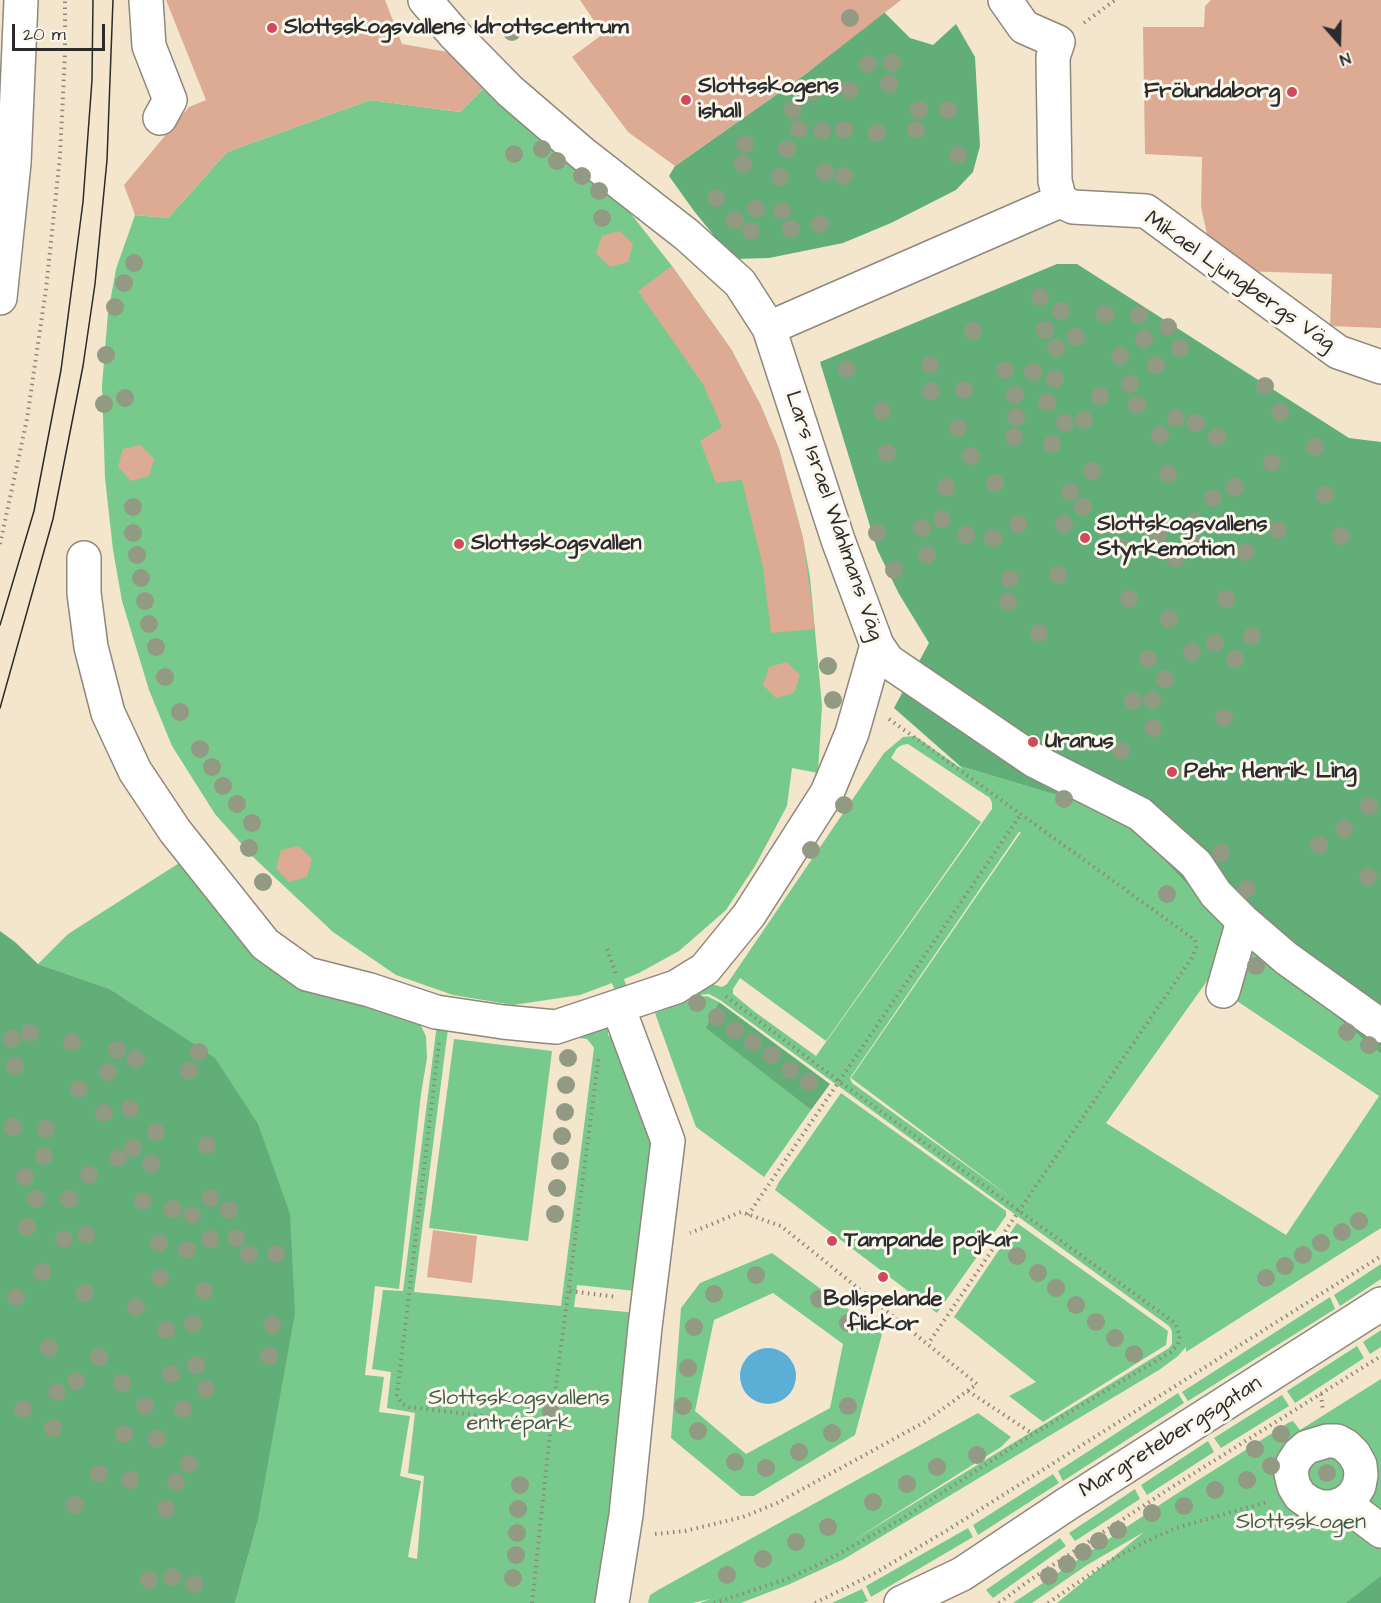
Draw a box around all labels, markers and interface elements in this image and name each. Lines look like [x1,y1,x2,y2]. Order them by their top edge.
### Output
scale bar [15,12,108,50]
north arrow [1309,12,1369,72]
place label: Slottsskogsvallens Idrottscentrum [284,15,629,41]
marker: Slottsskogsvallens Idrottscentrum [265,21,279,35]
text: 20 m [23,22,66,47]
text: N [1337,47,1354,71]
place label: Slottsskogens ishall [698,74,839,125]
place label: Frölundaborg [1144,79,1280,105]
marker: Frölundaborg [1285,85,1299,99]
marker: Slottsskogens ishall [679,93,693,107]
street label: Mikael Ljungbergs Väg [1138,206,1340,358]
street label: Lars Israel Wahlmans Väg [778,388,888,644]
place label: Slottskogsvallens Styrkemotion [1097,512,1268,564]
place label: Slottsskogsvallen [471,531,642,557]
marker: Slottskogsvallens Styrkemotion [1078,531,1092,545]
marker: Slottsskogsvallen [452,537,466,551]
place label: Uranus [1045,729,1114,755]
marker: Uranus [1026,735,1040,749]
place label: Pehr Henrik Ling [1184,759,1357,785]
marker: Pehr Henrik Ling [1165,765,1179,779]
place label: Tampande pojkar [844,1228,1018,1254]
marker: Tampande pojkar [825,1234,839,1248]
marker: Bollspelande flickor [876,1270,890,1284]
place label: Bollspelande flickor [824,1287,942,1338]
street label: Margretebergsgatan [1075,1371,1267,1505]
park label: Slottsskogsvallens entrépark [428,1386,610,1438]
park label: Slottsskogen [1236,1510,1366,1536]

